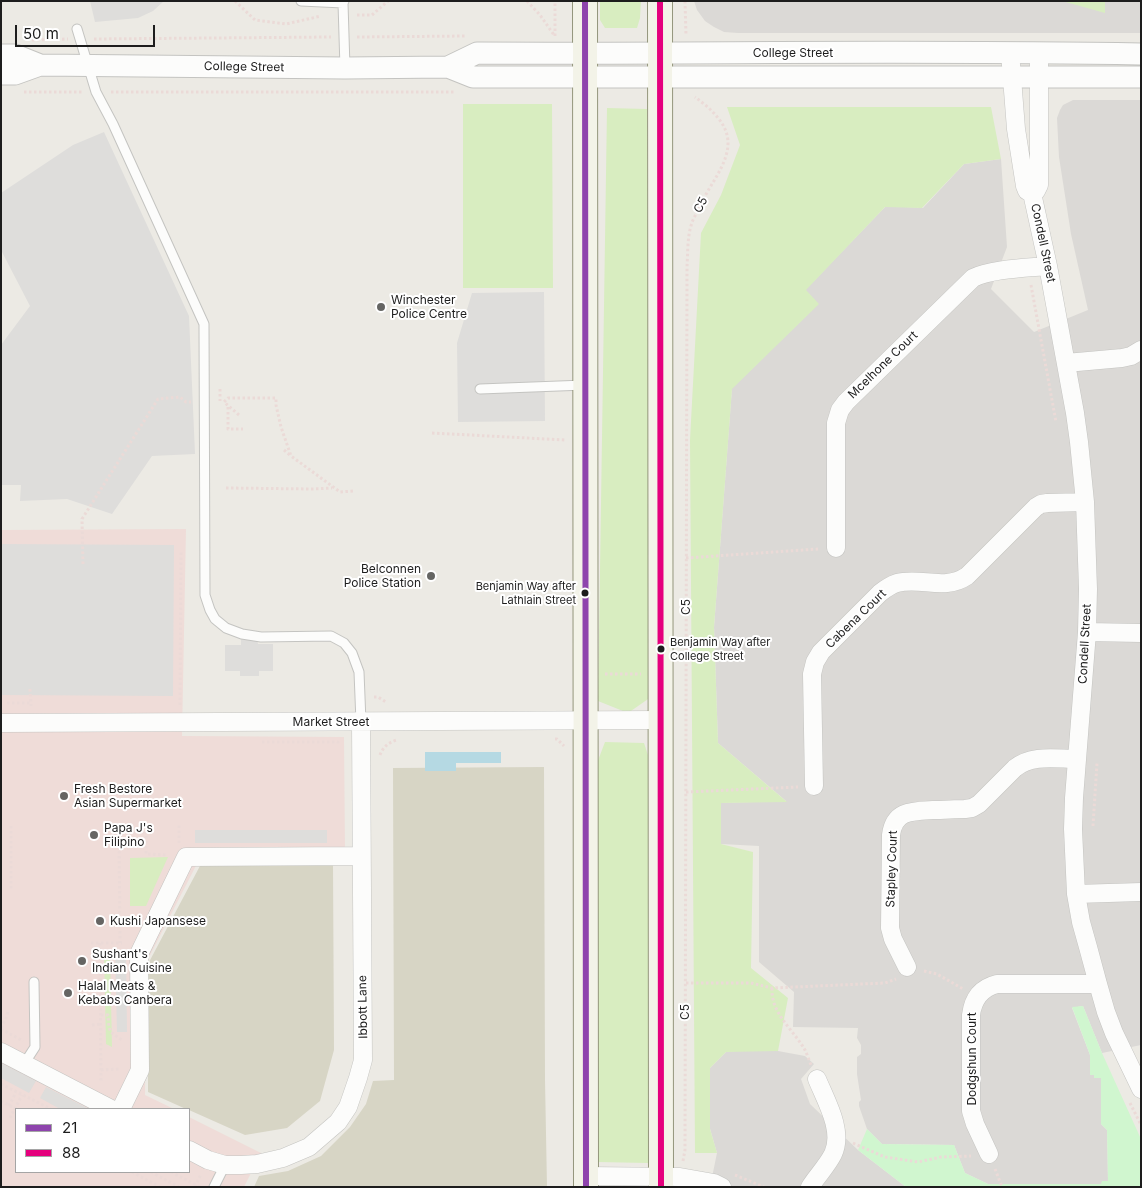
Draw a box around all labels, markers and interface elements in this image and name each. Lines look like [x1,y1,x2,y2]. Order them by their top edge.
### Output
scale bar [18,15,158,47]
text: 50 m [23,24,59,43]
street label: College Street [753,46,833,60]
street label: College Street [204,59,284,75]
street label: C5 [691,195,711,215]
street label: Condell Street [1028,202,1058,284]
place label: Winchester Police Centre [391,293,467,321]
marker: Winchester Police Centre [375,301,387,313]
street label: Mcelhone Court [845,328,921,402]
place label: Belconnen Police Station [344,562,421,590]
marker: Belconnen Police Station [425,570,437,582]
place label: Benjamin Way after Lathlain Street [476,580,576,606]
street label: Cabena Court [823,586,889,652]
marker: Benjamin Way after Lathlain Street [580,588,590,598]
street label: C5 [679,599,693,615]
street label: Condell Street [1076,603,1094,685]
place label: Benjamin Way after College Street [670,636,770,662]
marker: Benjamin Way after College Street [656,644,666,654]
street label: Market Street [293,715,369,729]
place label: Fresh Bestore Asian Supermarket [74,782,182,810]
marker: Fresh Bestore Asian Supermarket [58,790,70,802]
place label: Papa J's Filipino [104,821,153,849]
marker: Papa J's Filipino [88,829,100,841]
street label: Stapley Court [883,830,901,908]
place label: Kushi Japansese [110,914,206,928]
marker: Kushi Japansese [94,915,106,927]
place label: Sushant's Indian Cuisine [92,947,172,975]
marker: Sushant's Indian Cuisine [76,955,88,967]
street label: Ibbott Lane [355,975,371,1039]
place label: Halal Meats & Kebabs Canbera [78,979,172,1007]
marker: Halal Meats & Kebabs Canbera [62,987,74,999]
street label: C5 [678,1004,692,1020]
street label: Dodgshun Court [965,1012,979,1106]
legend [15,1108,190,1173]
text: 21 [62,1118,77,1137]
text: 88 [62,1143,81,1162]

